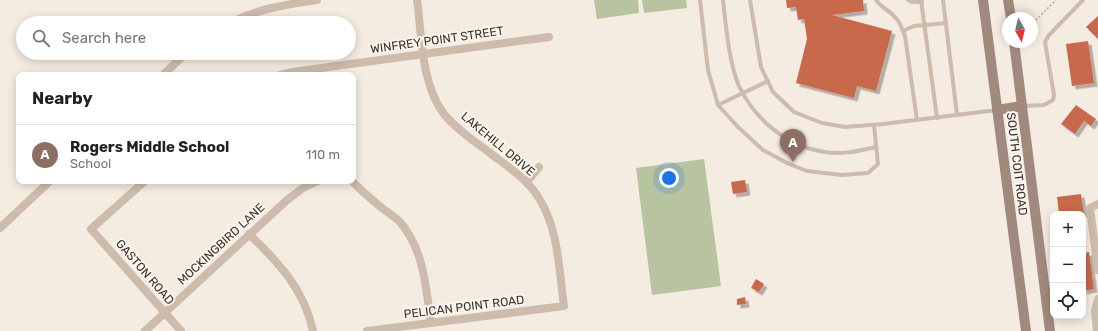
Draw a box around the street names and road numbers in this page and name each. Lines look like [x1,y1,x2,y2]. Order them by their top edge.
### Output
street label: WINFREY POINT STREET [369,24,505,56]
street label: LAKEHILL DRIVE [458,109,538,179]
street label: SOUTH COIT ROAD [1004,112,1030,216]
street label: MOCKINGBIRD LANE [175,200,267,288]
street label: GASTON ROAD [113,237,177,307]
street label: PELICAN POINT ROAD [403,293,525,321]

